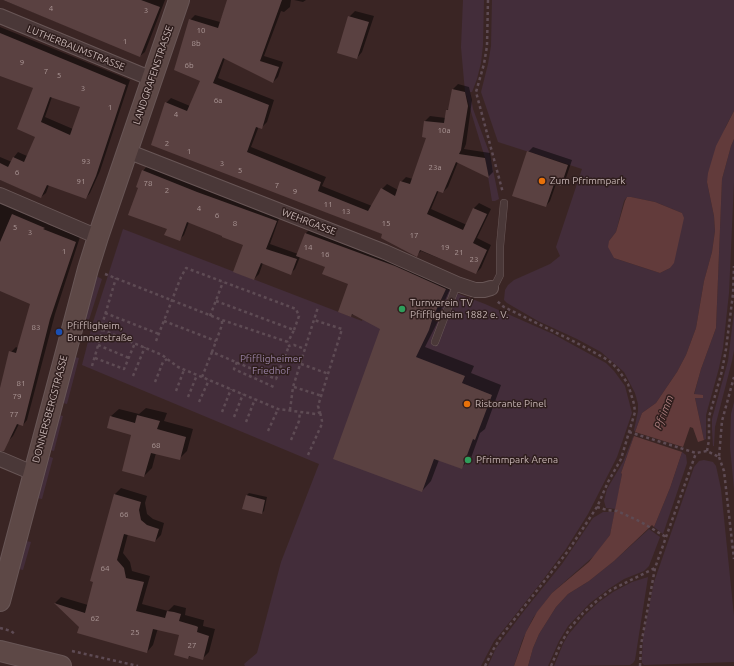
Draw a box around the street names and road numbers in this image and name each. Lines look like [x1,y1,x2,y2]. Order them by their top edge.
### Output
street label: LUTHERBAUMSTRASSE [25,23,127,73]
street label: LANDGRAFENSTRASSE [130,24,176,126]
street label: WEHRGASSE [280,206,338,238]
street label: DONNERSBERGSTRASSE [30,354,70,464]

